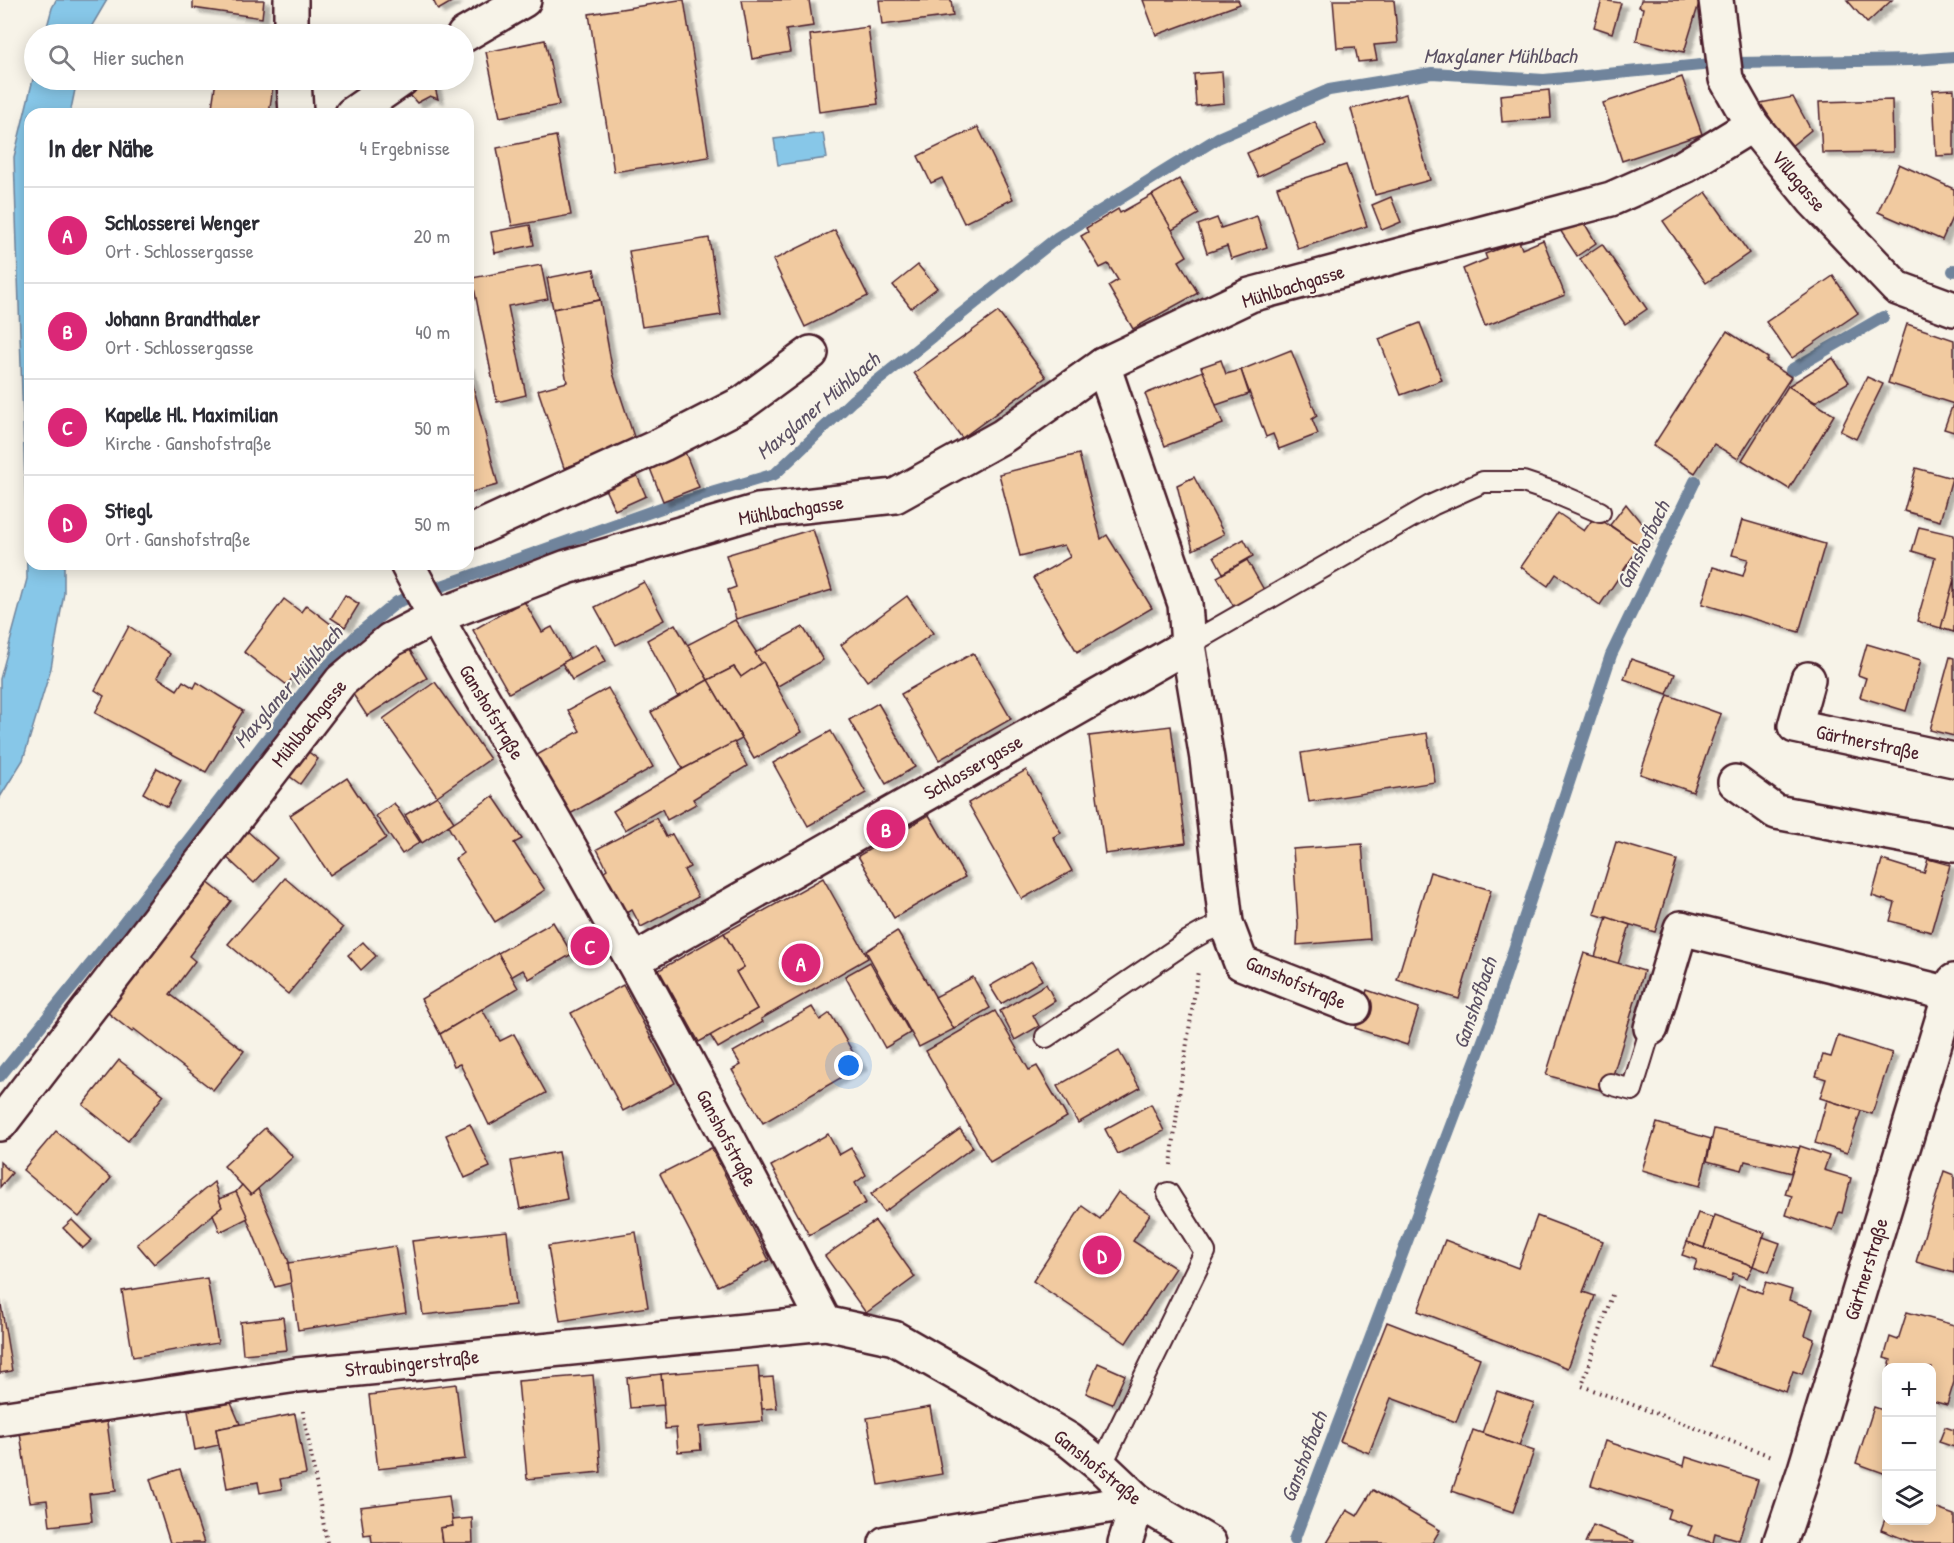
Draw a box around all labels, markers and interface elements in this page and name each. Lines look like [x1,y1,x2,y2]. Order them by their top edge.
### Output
search box [24,24,474,90]
icon: search [45,41,78,74]
water label: Maxglaner Mühlbach [1423,41,1578,70]
text: Hier suchen [93,42,184,72]
text: In der Nähe [48,130,154,165]
text: 4 Ergebnisse [359,134,450,161]
street label: Villagasse [1766,144,1833,217]
text: Schlosserei Wenger [105,207,260,237]
text: A [63,222,72,249]
text: 20 m [413,222,450,249]
text: Ort · Schlossergasse [105,237,254,264]
street label: Mühlbachgasse [1238,257,1347,314]
text: Johann Brandthaler [105,303,260,333]
text: B [62,318,73,345]
text: 40 m [415,318,450,345]
text: Ort · Schlossergasse [105,333,254,360]
water label: Maxglaner Mühlbach [750,345,887,466]
text: Kapelle Hl. Maximilian [105,399,278,429]
text: C [62,414,73,441]
text: 50 m [414,414,450,441]
text: Kirche · Ganshofstraße [105,429,271,456]
street label: Mühlbachgasse [736,488,845,531]
text: Stiegl [105,495,152,525]
water label: Ganshofbach [1609,495,1677,594]
text: D [63,510,72,537]
text: 50 m [414,510,450,537]
text: Ort · Ganshofstraße [105,525,250,552]
water label: Maxglaner Mühlbach [226,618,350,754]
street label: Ganshofstraße [453,659,531,764]
street label: Mühlbachgasse [265,673,352,772]
street label: Gärtnerstraße [1814,717,1922,766]
street label: Schlossergasse [918,727,1027,806]
pin: B [866,806,906,852]
pin: C [570,924,610,968]
pin: A [782,940,820,986]
street label: Ganshofstraße [1242,948,1351,1015]
water label: Ganshofbach [1445,952,1504,1052]
your location [834,1051,863,1080]
street label: Ganshofstraße [691,1084,764,1191]
street label: Gärtnerstraße [1837,1214,1894,1323]
pin: D [1082,1232,1122,1278]
street label: Straubingerstraße [344,1342,480,1383]
map controls [1882,1363,1936,1525]
button: + [1882,1363,1936,1417]
water label: Ganshofbach [1273,1406,1334,1506]
button: − [1882,1417,1936,1471]
street label: Ganshofstraße [1048,1423,1148,1511]
button: layers [1882,1471,1936,1525]

